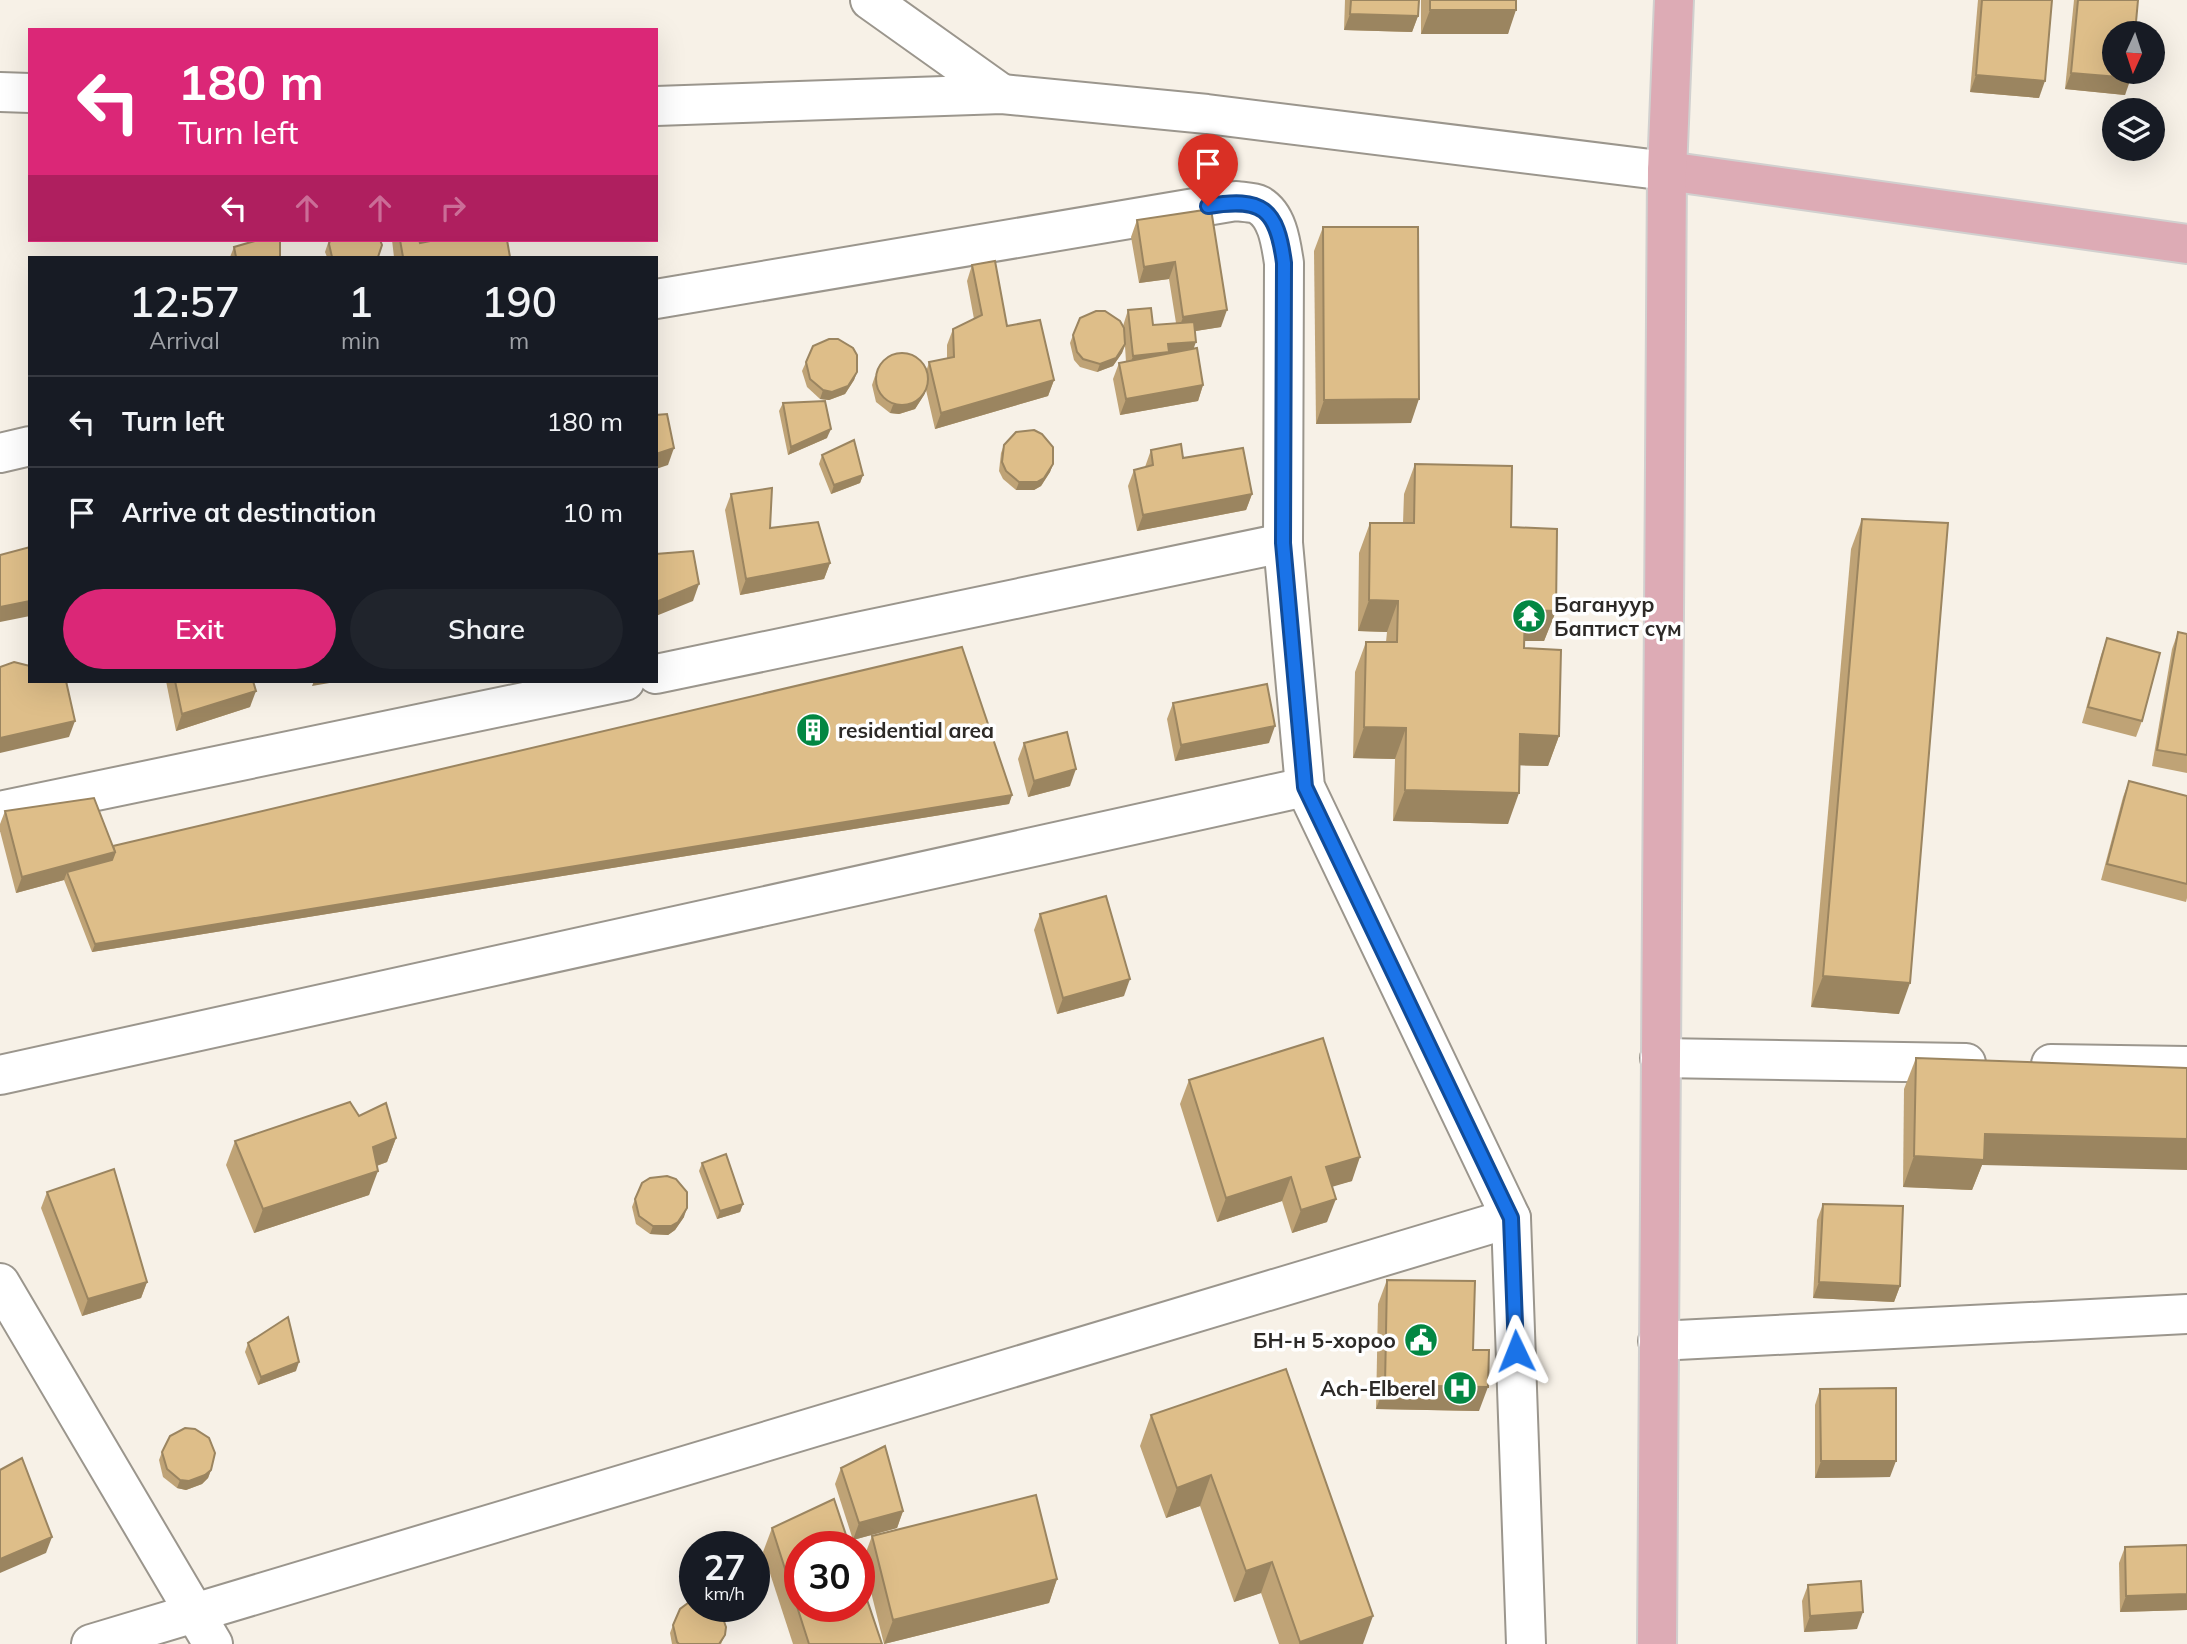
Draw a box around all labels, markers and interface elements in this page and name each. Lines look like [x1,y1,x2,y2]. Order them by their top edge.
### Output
north arrow [2102,21,2165,84]
map controls [2102,21,2165,161]
text: 180 m [178,51,324,112]
icon: left [63,56,154,147]
button: layers [2102,98,2165,161]
text: Turn left [178,112,298,152]
pin [1178,134,1238,206]
icon: arrive [1189,145,1227,183]
icon: left [215,189,253,227]
icon: ahead [288,189,326,227]
icon: ahead [361,189,399,227]
icon: right [434,189,472,227]
text: 12:57 [129,275,240,328]
text: 1 [348,275,373,328]
text: 190 [481,275,557,328]
text: Arrival [149,326,220,355]
text: min [341,326,380,355]
text: m [509,326,529,355]
icon: left [63,403,101,441]
text: Turn left [122,405,224,438]
text: 180 m [547,405,623,438]
icon: arrive [63,494,101,532]
text: Arrive at destination [122,496,377,529]
text: 10 m [562,496,623,529]
button: Exit [63,589,336,669]
button: Share [350,589,623,669]
place label: Багануур Баптист сүм [1554,591,1682,641]
temple icon: Багануур Баптист сүм [1510,597,1548,635]
building icon: residential area [794,711,832,749]
place label: residential area [838,717,994,743]
position arrow [1479,1314,1553,1388]
public building icon: БН-н 5-хороо [1402,1321,1440,1359]
place label: БН-н 5-хороо [1253,1327,1396,1353]
hospital icon: Ach-Elberel [1441,1369,1479,1407]
place label: Ach-Elberel [1320,1375,1436,1401]
speed limit sign: 30 [784,1531,875,1622]
text: 27 [703,1545,746,1589]
text: km/h [704,1582,745,1605]

